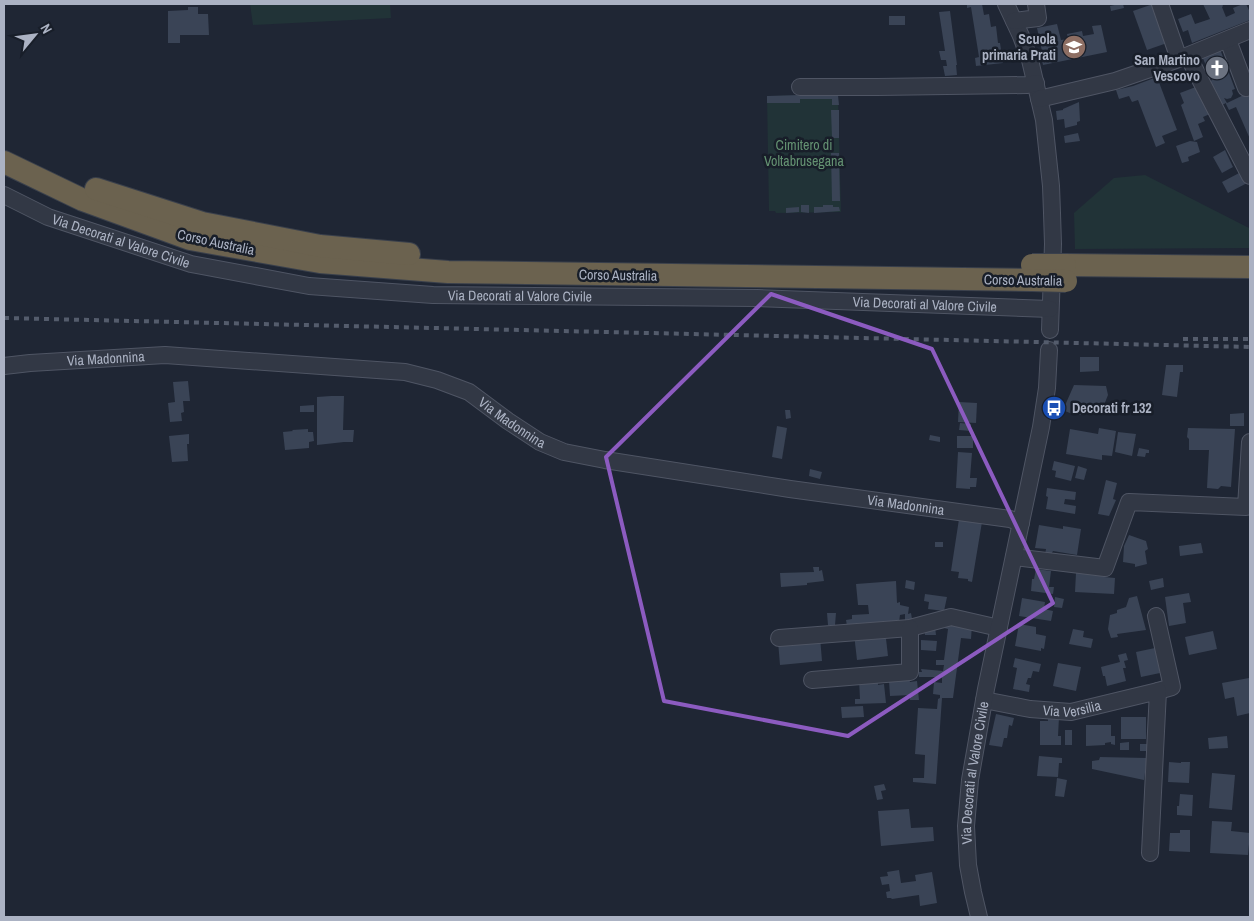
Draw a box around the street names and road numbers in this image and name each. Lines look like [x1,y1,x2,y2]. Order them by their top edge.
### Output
street label: Via Decorati al Valore Civile [50,210,192,272]
street label: Corso Australia [176,225,257,259]
street label: Corso Australia [579,265,658,285]
street label: Corso Australia [984,270,1063,290]
street label: Via Decorati al Valore Civile [448,286,592,305]
street label: Via Decorati al Valore Civile [852,293,997,316]
street label: Via Madonnina [66,347,146,370]
street label: Via Madonnina [475,393,548,452]
street label: Via Madonnina [866,491,946,519]
street label: Via Versilia [1042,696,1103,721]
street label: Via Decorati al Valore Civile [957,700,993,845]

